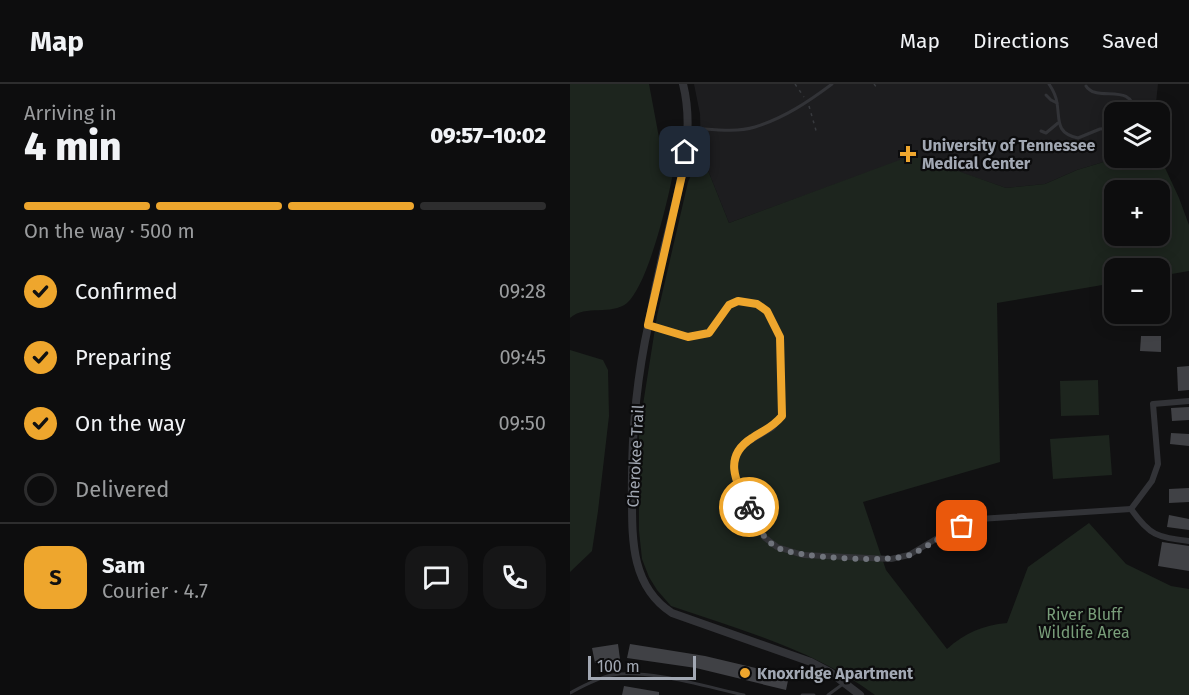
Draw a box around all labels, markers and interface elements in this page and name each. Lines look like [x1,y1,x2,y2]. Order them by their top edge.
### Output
text: Map [30,25,84,58]
text: Map [900,28,940,54]
text: Directions [973,28,1069,54]
text: Saved [1102,28,1159,54]
text: Arriving in [24,101,117,125]
map controls [1104,102,1170,324]
button: layers [1104,102,1170,168]
text: 09:57–10:02 [430,122,546,149]
text: 4 min [24,124,122,170]
pin [659,126,710,177]
icon: home [668,135,701,168]
place label: University of Tennessee Medical Center [922,136,1096,173]
marker: University of Tennessee Medical Center [899,145,917,163]
button: + [1104,180,1170,246]
text: On the way · 500 m [24,219,195,243]
button: − [1104,258,1170,324]
icon: check [24,275,57,308]
text: Confirmed [75,278,178,305]
text: 09:28 [499,279,546,303]
icon: check [24,341,57,374]
text: Preparing [75,344,171,371]
text: 09:45 [499,345,546,369]
street label: Cherokee Trail [623,404,648,508]
icon: check [24,407,57,440]
text: On the way [75,410,186,437]
text: 09:50 [498,411,546,435]
text: Delivered [75,476,170,503]
courier [719,477,779,537]
icon: bike [733,491,766,524]
pin [936,500,987,551]
icon: bag [945,509,978,542]
button: chat [405,546,468,609]
button: phone [483,546,546,609]
text: Sam [102,552,145,579]
text: S [49,564,62,591]
text: Courier · 4.7 [102,579,208,603]
park label: River Bluff Wildlife Area [1038,605,1130,642]
scale bar [588,653,696,680]
text: 100 m [597,657,640,676]
place label: Knoxridge Apartment [757,664,914,683]
marker: Knoxridge Apartment [738,666,752,680]

